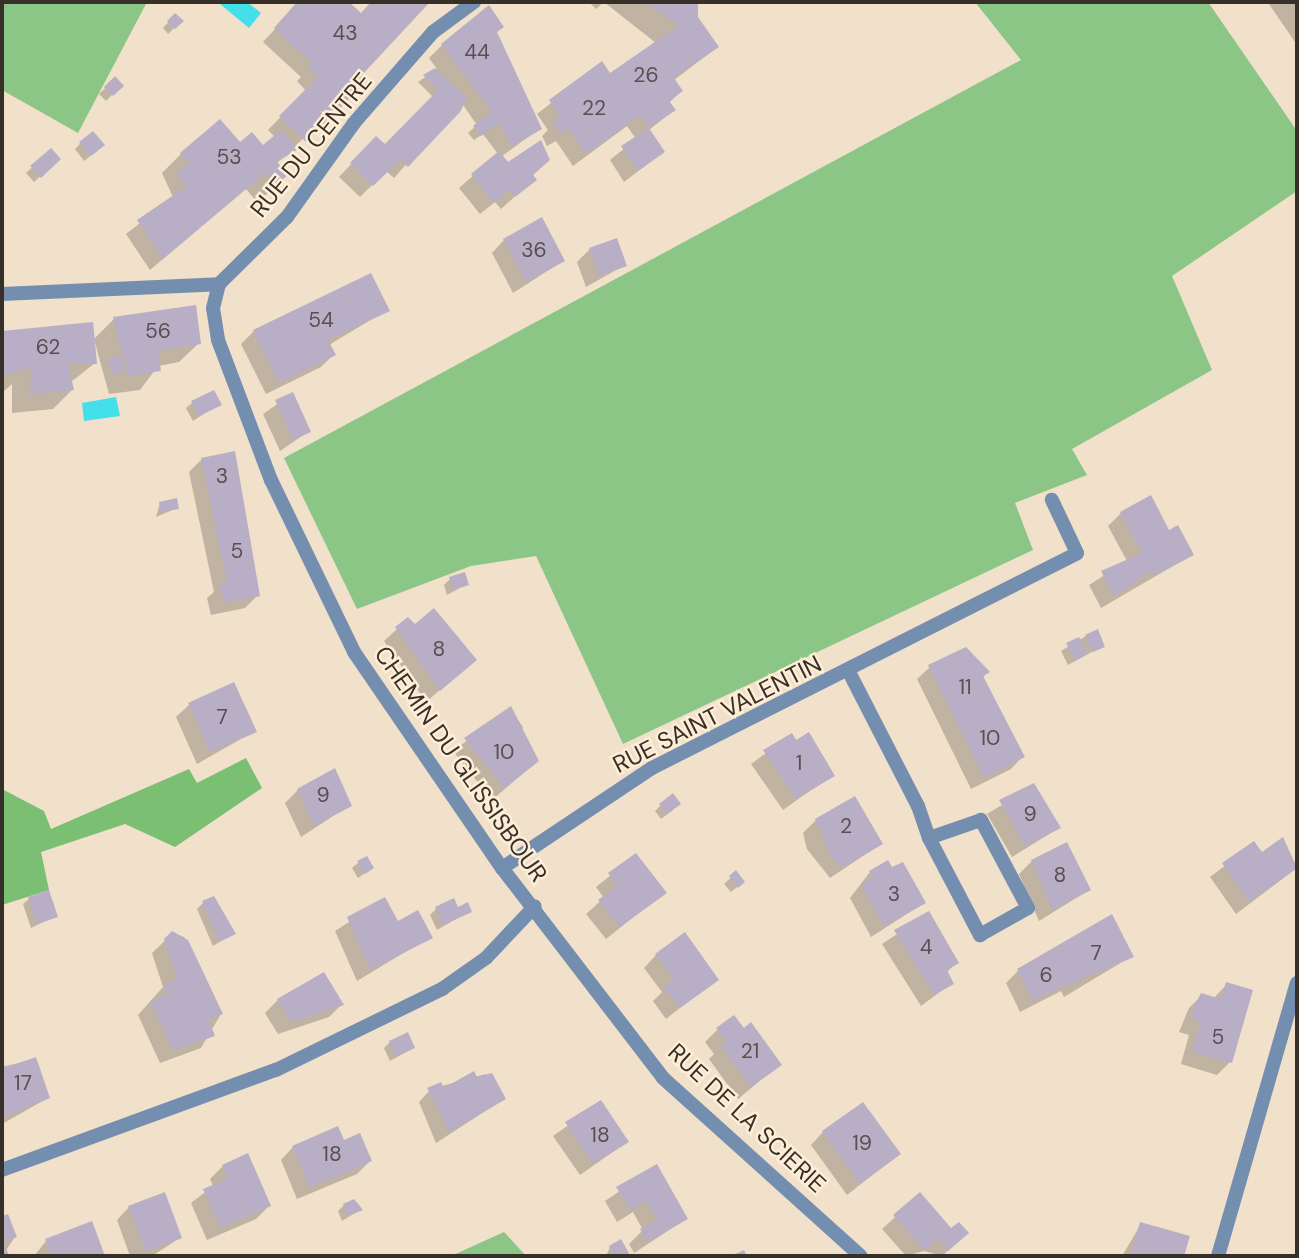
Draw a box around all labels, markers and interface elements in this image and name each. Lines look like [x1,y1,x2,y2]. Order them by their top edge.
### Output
house number: 43 [332,20,358,46]
house number: 44 [464,39,490,65]
house number: 26 [633,62,659,88]
street label: RUE DU CENTRE [244,67,378,223]
house number: 22 [582,95,606,121]
house number: 53 [216,144,242,170]
house number: 36 [521,237,547,263]
house number: 54 [308,307,334,333]
house number: 56 [145,318,171,344]
house number: 62 [36,334,60,360]
house number: 3 [216,463,228,489]
house number: 5 [231,538,243,564]
house number: 8 [433,636,445,662]
street label: CHEMIN DU GLISSISBOUR [369,641,553,887]
street label: RUE SAINT VALENTIN [608,649,826,779]
house number: 11 [958,674,972,700]
house number: 7 [216,704,228,730]
house number: 10 [980,725,1000,751]
house number: 10 [494,739,514,765]
house number: 1 [796,750,802,776]
house number: 9 [316,782,330,808]
house number: 9 [1023,801,1037,827]
house number: 2 [840,813,852,839]
house number: 8 [1054,862,1066,888]
house number: 3 [888,881,900,907]
house number: 4 [920,934,932,960]
house number: 7 [1090,940,1102,966]
house number: 6 [1039,962,1053,988]
house number: 5 [1212,1024,1224,1050]
street label: RUE DE LA SCIERIE [662,1038,832,1198]
house number: 21 [741,1038,759,1064]
house number: 17 [14,1070,32,1096]
house number: 18 [590,1122,610,1148]
house number: 19 [852,1130,872,1156]
house number: 18 [322,1141,342,1167]

